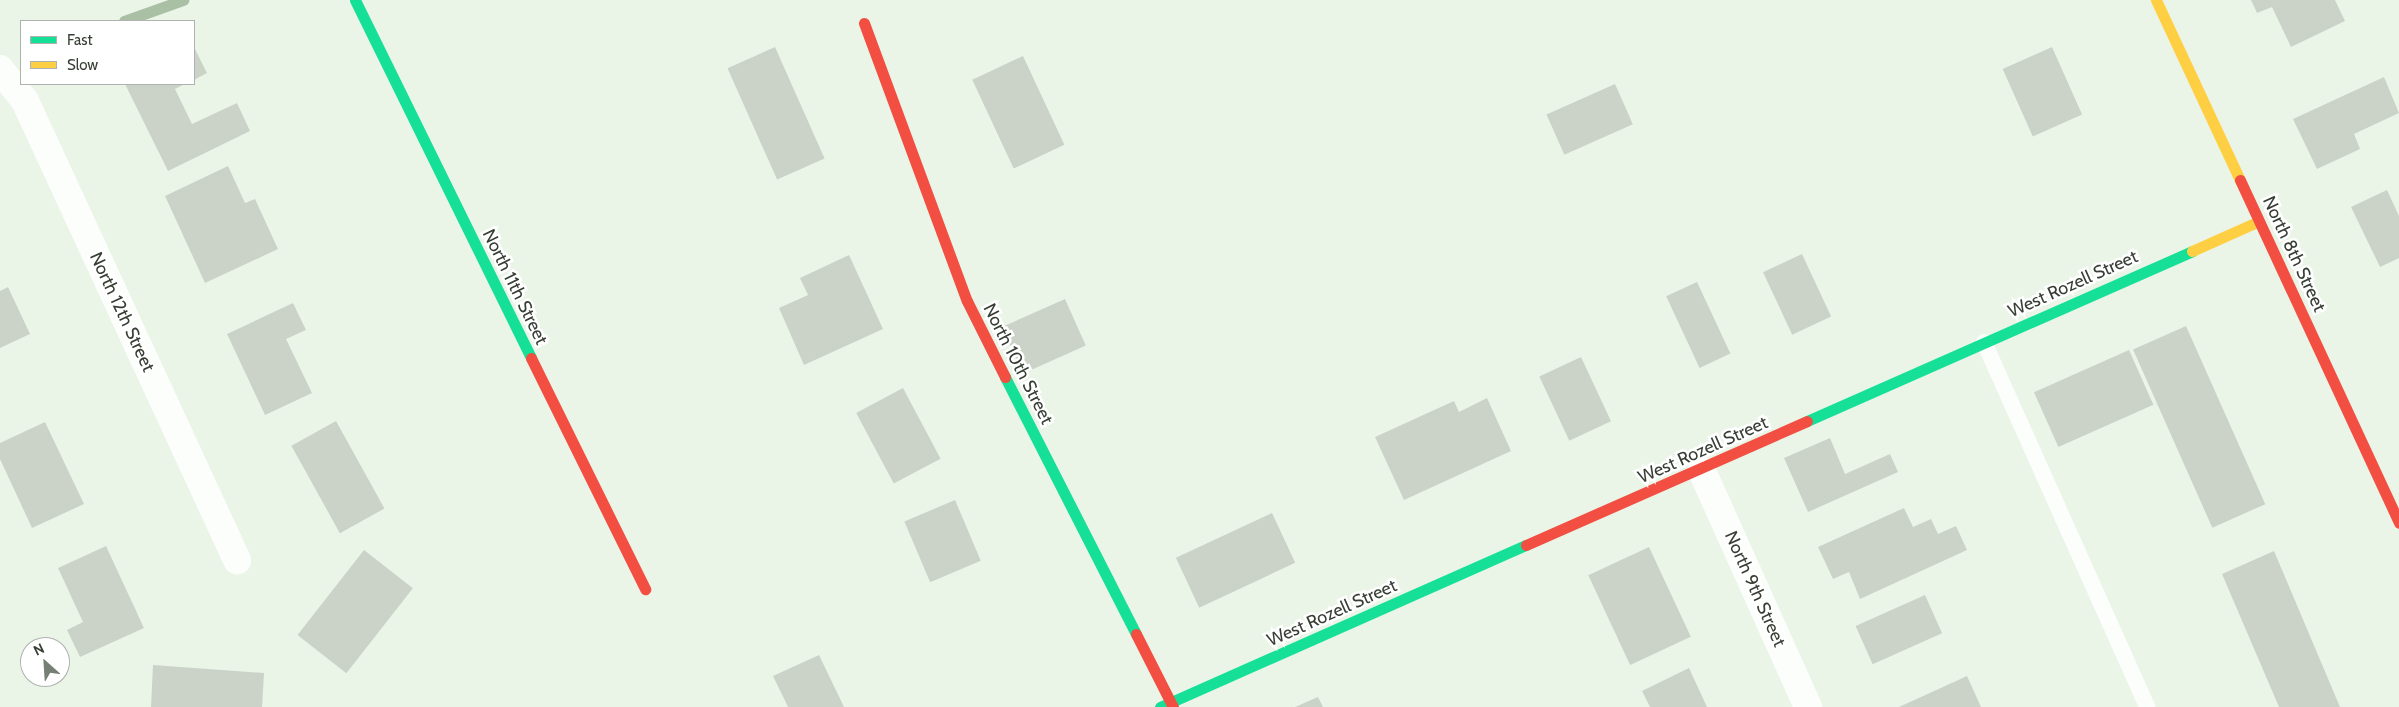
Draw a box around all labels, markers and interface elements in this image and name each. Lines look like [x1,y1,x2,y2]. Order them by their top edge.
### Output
legend [20,20,195,85]
text: Fast [67,31,92,49]
text: Slow [67,56,98,74]
street label: North 8th Street [2258,193,2330,315]
street label: North 11th Street [478,226,552,348]
street label: West Rozell Street [2005,246,2141,322]
street label: North 12th Street [85,249,159,375]
street label: North 10th Street [978,300,1058,428]
street label: West Rozell Street [1635,412,1771,488]
street label: North 9th Street [1720,528,1790,650]
street label: West Rozell Street [1264,575,1400,651]
north arrow [20,637,70,687]
text: N [30,639,47,660]

